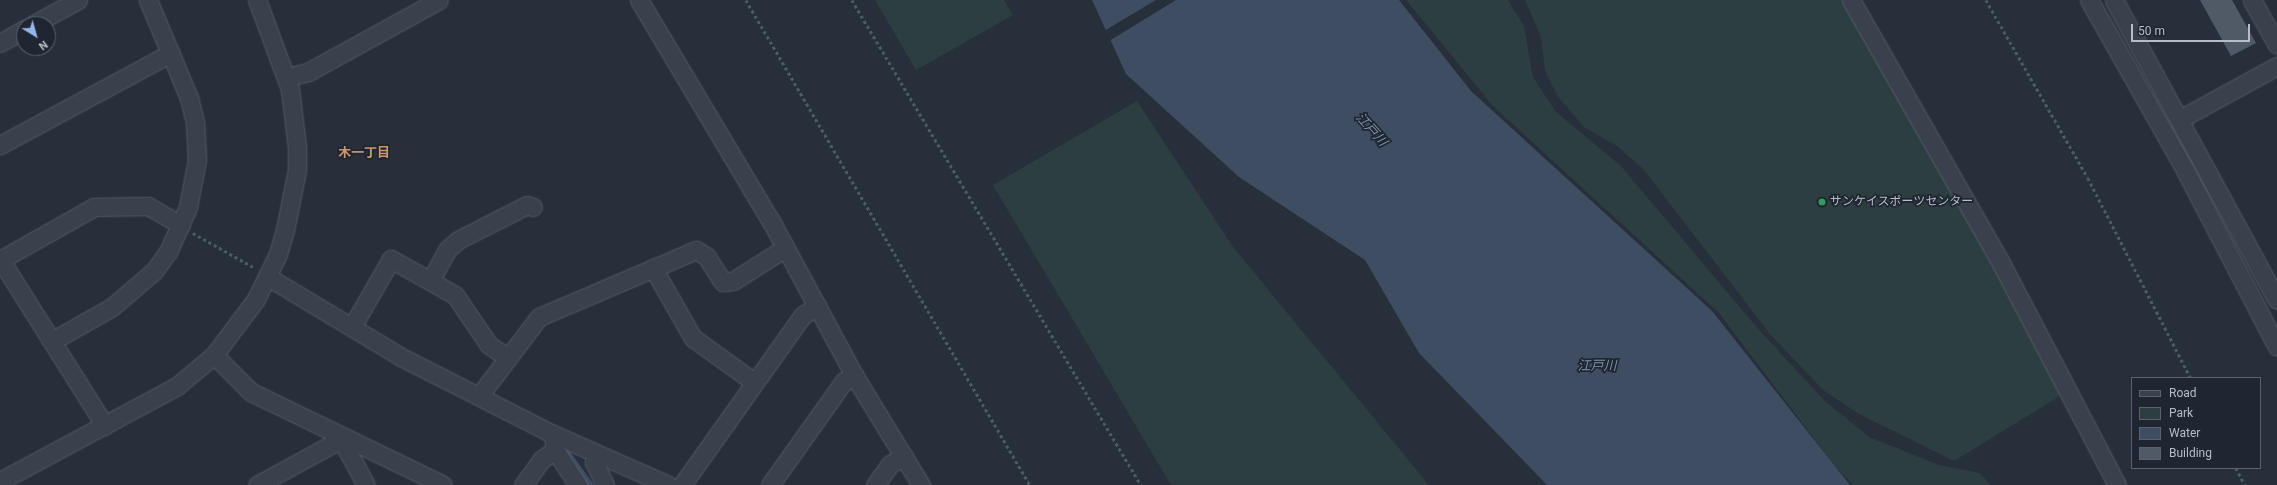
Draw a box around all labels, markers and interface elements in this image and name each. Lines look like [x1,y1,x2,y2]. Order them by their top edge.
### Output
north arrow [16,16,56,56]
scale bar [2133,16,2252,42]
text: 50 m [2138,24,2165,38]
text: N [36,38,50,53]
water label: 江戸川 [1352,110,1390,150]
district label: 木一丁目 [338,145,390,161]
place label: サンケイスポーツセンター [1830,195,1974,209]
marker: サンケイスポーツセンター [1817,197,1827,207]
water label: 江戸川 [1578,358,1616,374]
legend [2131,377,2261,469]
text: Road [2169,386,2197,400]
text: Park [2169,406,2193,420]
text: Water [2169,426,2200,440]
text: Building [2169,446,2212,460]

